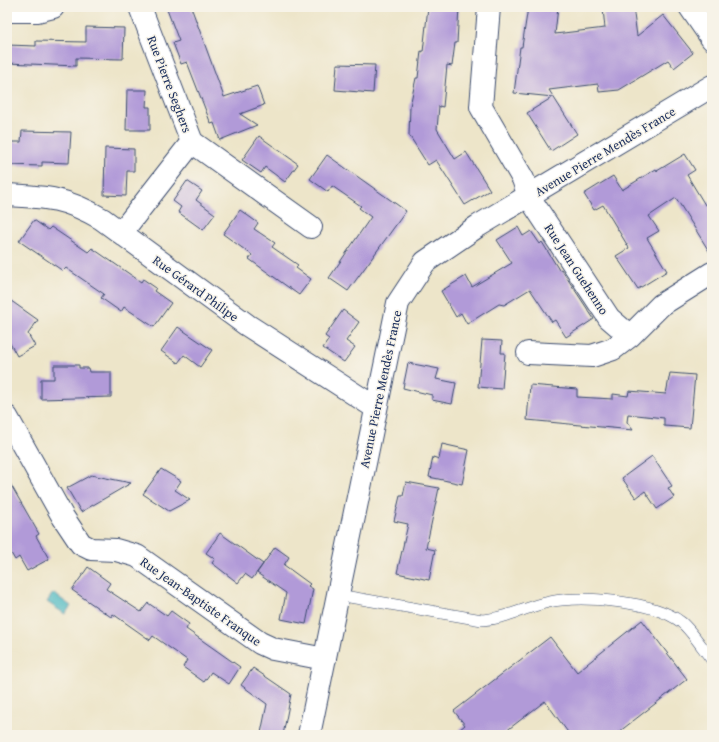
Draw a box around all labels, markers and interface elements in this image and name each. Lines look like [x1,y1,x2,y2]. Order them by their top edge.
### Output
street label: Rue Pierre Seghers [142,33,197,135]
street label: Avenue Pierre Mendès France [531,102,679,201]
street label: Rue Jean Guehenno [540,220,613,319]
street label: Rue Gérard Philipe [149,251,243,326]
street label: Avenue Pierre Mendès France [354,308,407,470]
street label: Rue Jean-Baptiste Franque [136,552,265,651]

